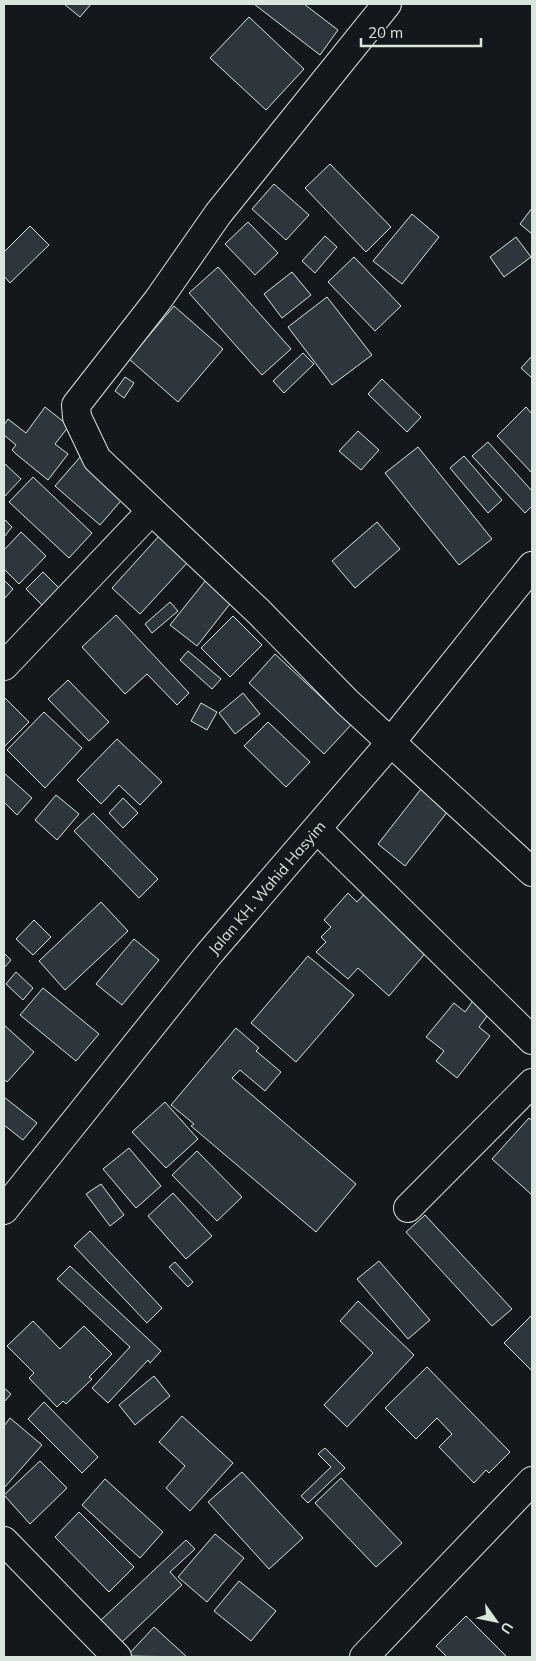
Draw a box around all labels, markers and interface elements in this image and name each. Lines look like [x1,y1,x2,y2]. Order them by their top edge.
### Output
scale bar [361,15,481,47]
text: 20 m [368,23,403,42]
street label: Jalan KH. Wahid Hasyim [204,816,329,958]
north arrow [471,1596,521,1646]
text: U [497,1619,517,1637]

